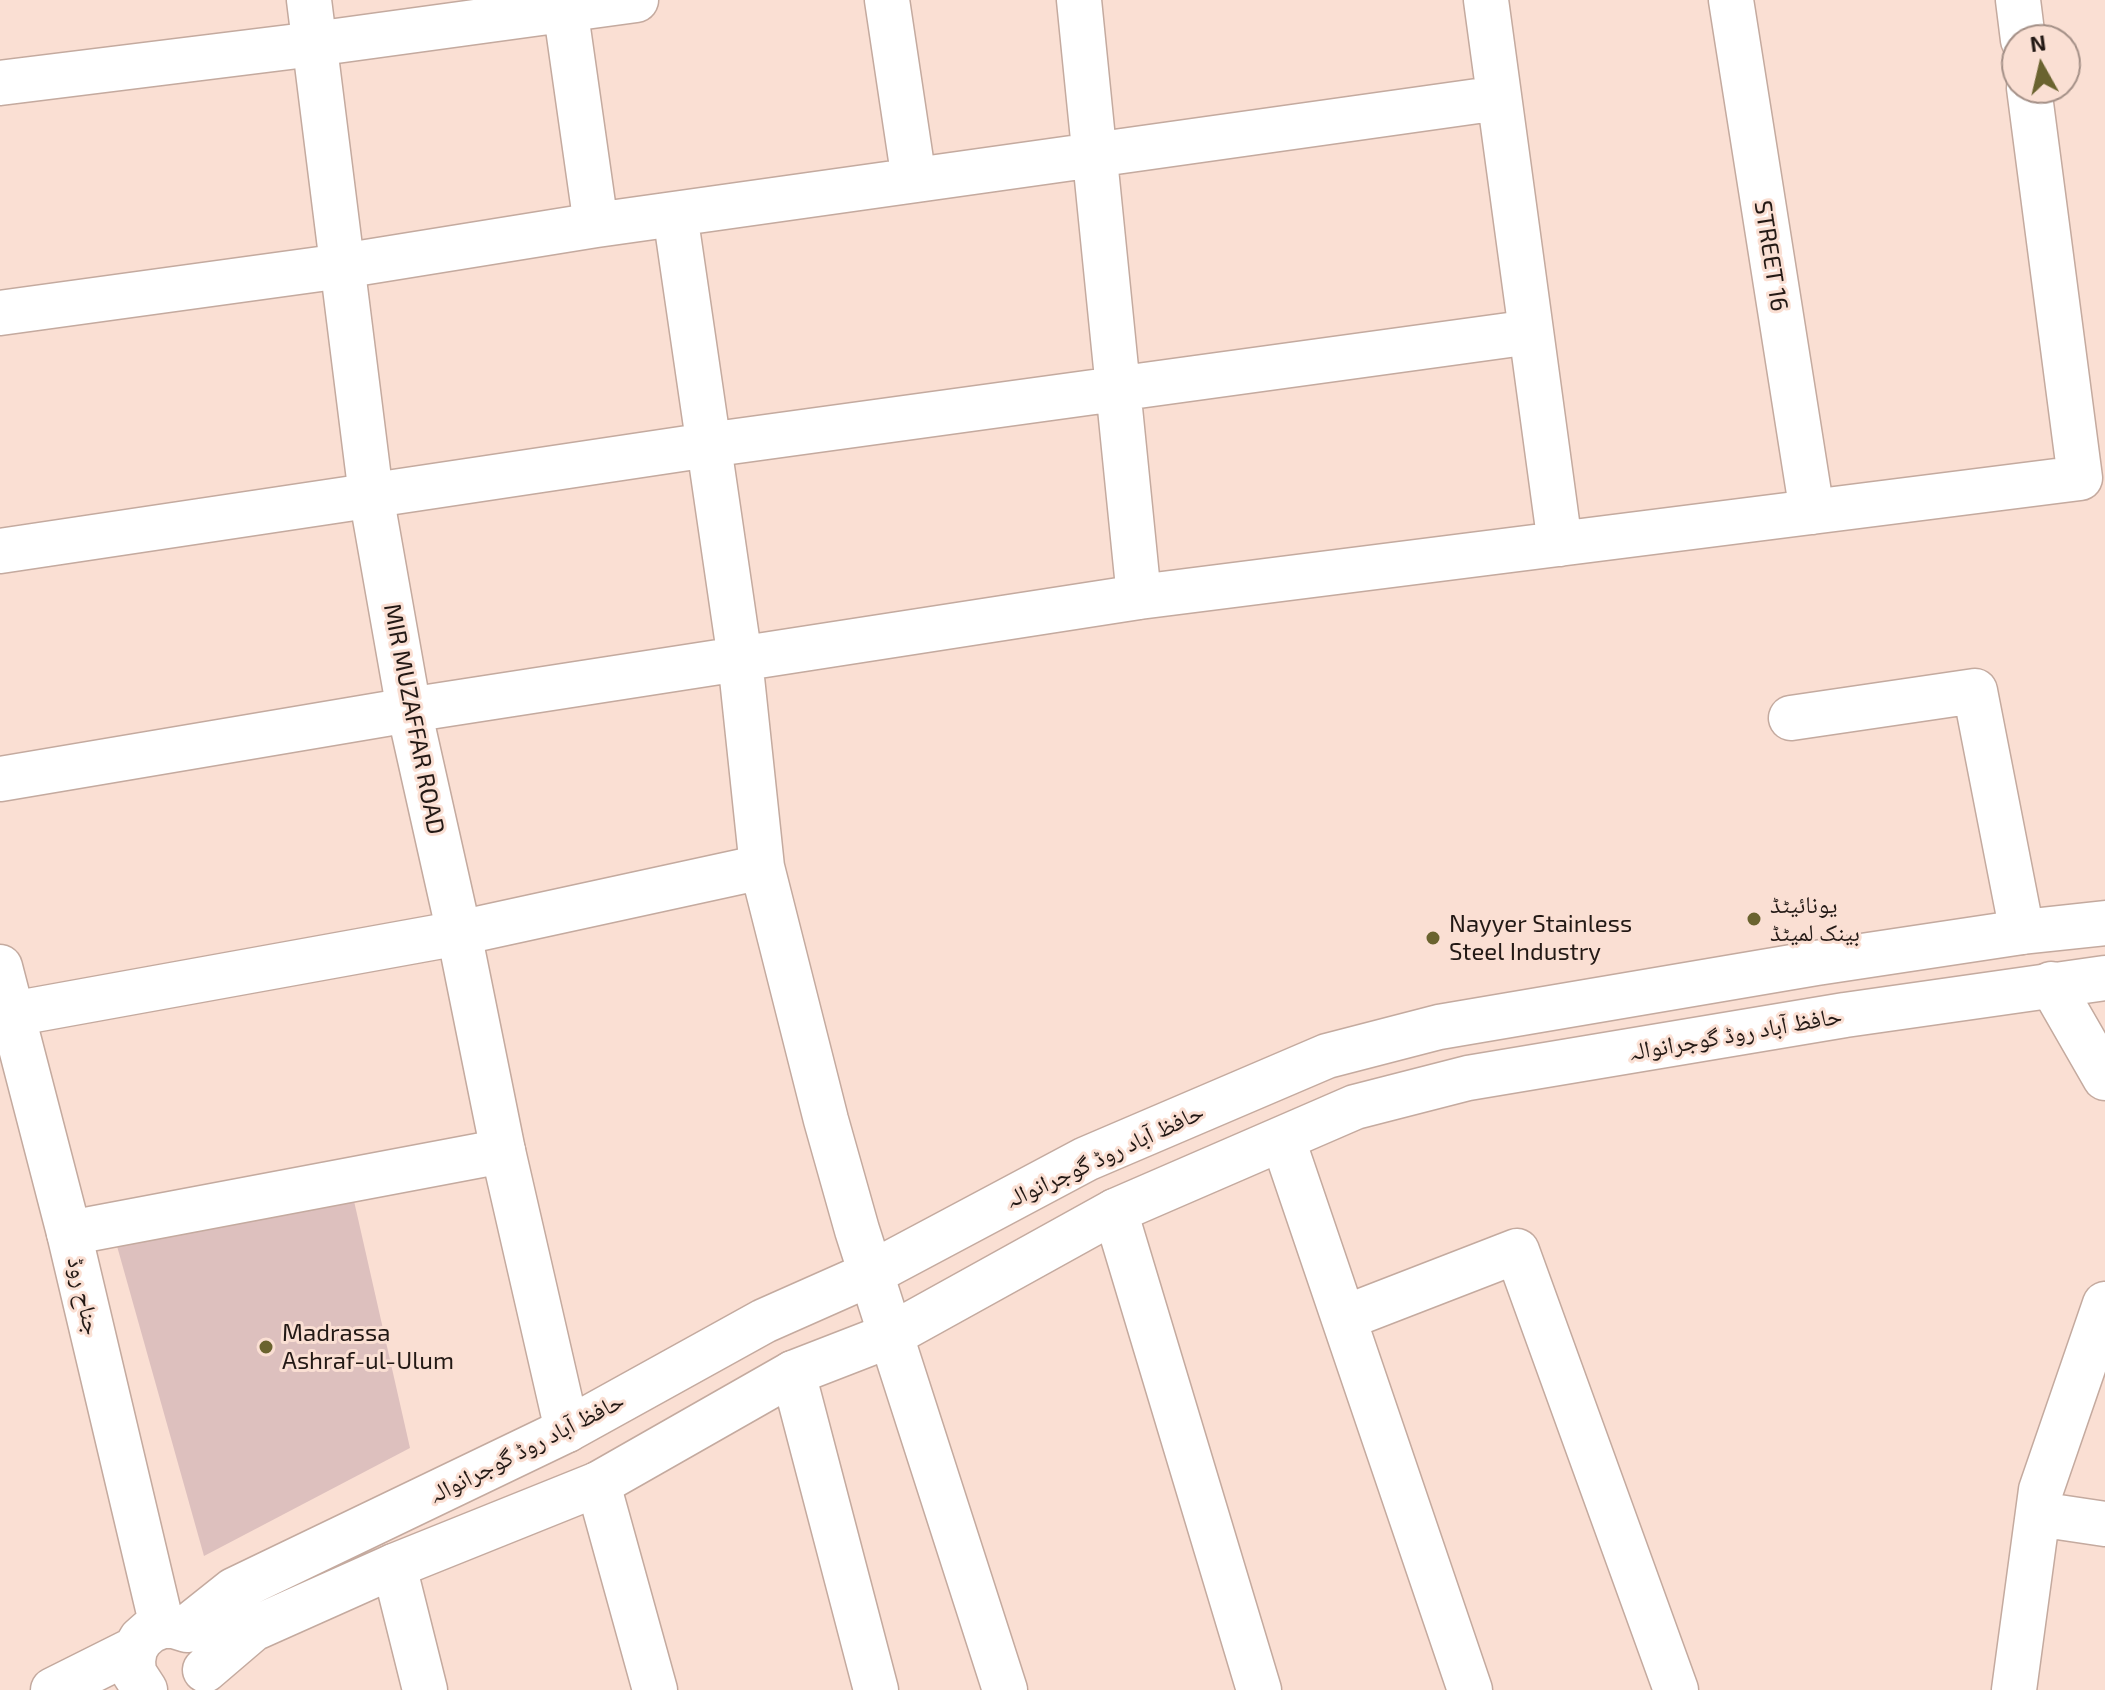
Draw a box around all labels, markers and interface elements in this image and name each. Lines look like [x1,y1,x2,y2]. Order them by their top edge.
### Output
north arrow [2001,24,2081,104]
text: N [2028,28,2048,56]
street label: STREET 16 [1748,199,1794,313]
street label: MIR MUZAFFAR ROAD [377,601,451,837]
place label: یونائیٹڈ بینک لمیٹڈ [1770,891,1860,947]
place label: Nayyer Stainless Steel Industry [1449,910,1632,966]
marker: یونائیٹڈ بینک لمیٹڈ [1745,910,1763,928]
marker: Nayyer Stainless Steel Industry [1424,929,1442,947]
street label: حافظ آباد روڈ گوجرانوالہ [1626,1001,1844,1067]
street label: حافظ آباد روڈ گوجرانوالہ [1000,1097,1208,1215]
street label: جناح روڈ [61,1254,107,1338]
place label: Madrassa Ashraf-ul-Ulum [282,1319,454,1375]
marker: Madrassa Ashraf-ul-Ulum [257,1338,275,1356]
street label: حافظ آباد روڈ گوجرانوالہ [423,1386,629,1510]

